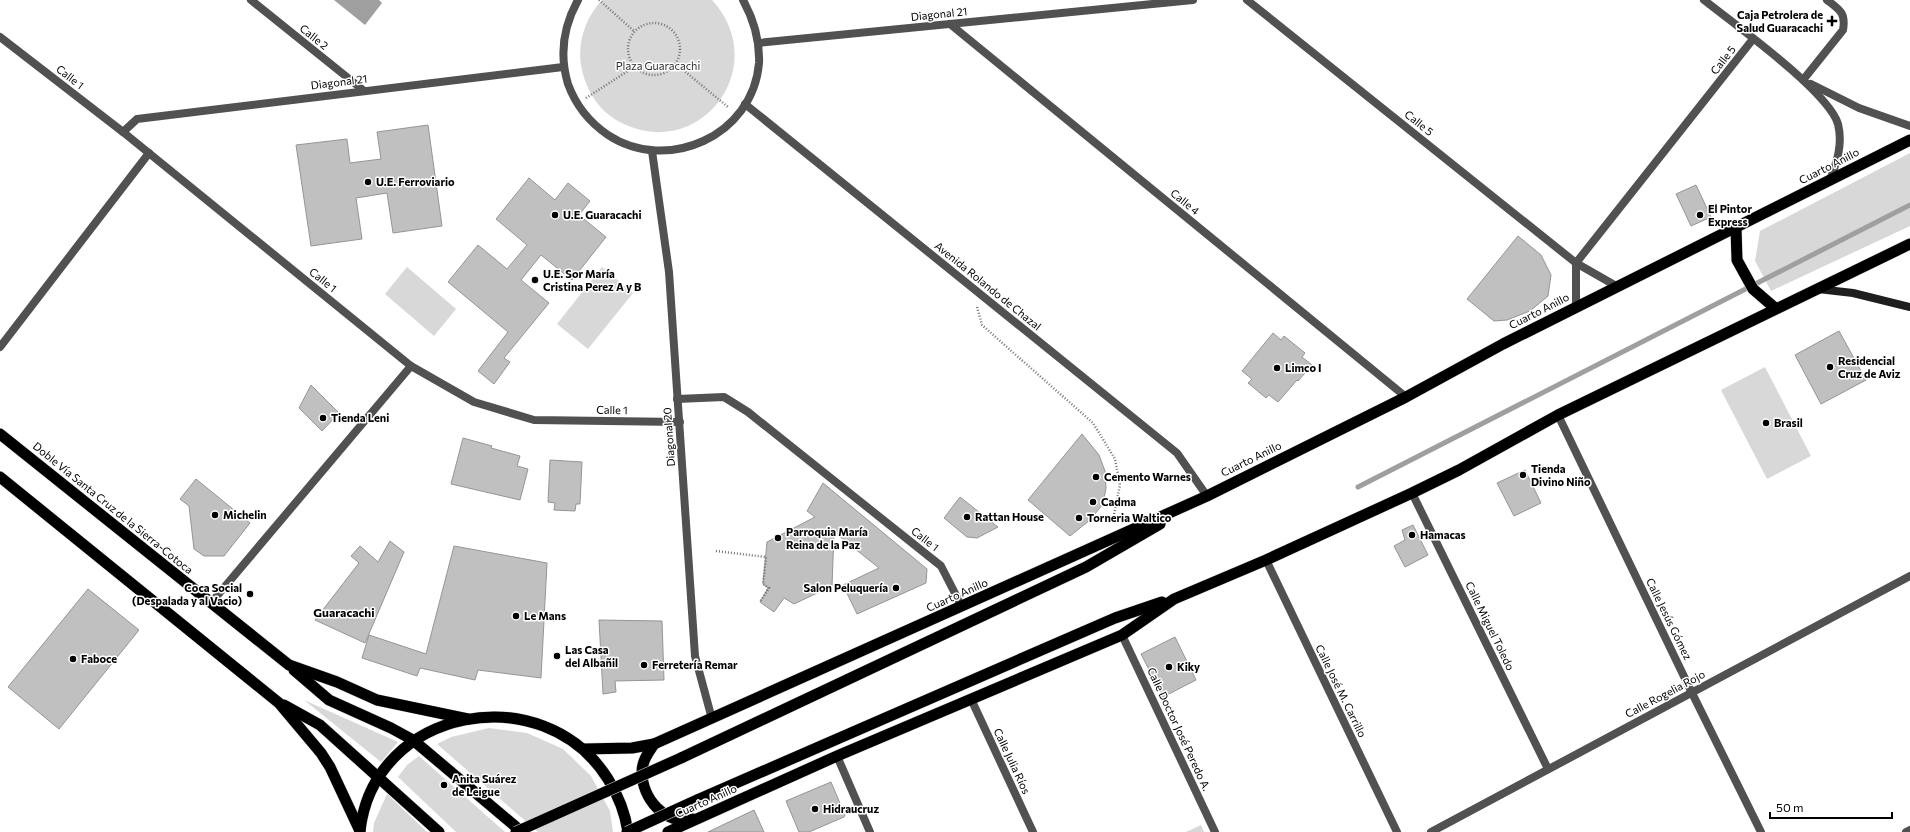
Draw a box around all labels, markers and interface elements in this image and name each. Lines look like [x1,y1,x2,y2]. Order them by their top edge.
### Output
street label: Diagonal 21 [910,4,968,23]
place label: Caja Petrolera de Salud Guaracachi [1737,8,1823,34]
marker: Caja Petrolera de Salud Guaracachi [1826,15,1838,27]
street label: Calle 2 [297,21,331,52]
street label: Calle 5 [1707,43,1738,77]
park label: Plaza Guaracachi [616,59,700,72]
street label: Calle 1 [54,62,87,91]
street label: Diagonal 21 [310,72,368,91]
street label: Calle 5 [1402,107,1436,138]
street label: Cuarto Anillo [1796,145,1861,186]
place label: U.E. Ferroviario [376,175,455,188]
marker: U.E. Ferroviario [363,177,373,187]
street label: Calle 4 [1168,186,1203,217]
place label: El Pintor Express [1708,202,1752,228]
place label: U.E. Guaracachi [563,208,641,221]
marker: U.E. Guaracachi [550,210,560,220]
marker: El Pintor Express [1695,210,1705,220]
street label: Avenida Rolando de Chazal [933,239,1044,333]
street label: Calle 1 [307,265,340,295]
place label: U.E. Sor María Cristina Perez A y B [543,267,641,293]
marker: U.E. Sor María Cristina Perez A y B [530,275,540,285]
street label: Cuarto Anillo [1506,290,1571,331]
place label: Residencial Cruz de Aviz [1838,354,1901,380]
place label: Limco I [1285,361,1322,374]
marker: Residencial Cruz de Aviz [1825,362,1835,372]
marker: Limco I [1272,363,1282,373]
street label: Calle 1 [596,403,628,416]
street label: Diagonal 20 [660,407,677,467]
place label: Tienda Leni [331,411,389,424]
marker: Tienda Leni [318,413,328,423]
place label: Brasil [1774,416,1803,429]
marker: Brasil [1761,418,1771,428]
street label: Cuarto Anillo [1218,438,1284,479]
street label: Doble Vía Santa Cruz de la Sierra-Cotoca [31,439,196,576]
place label: Tienda Divino Niño [1531,462,1591,488]
place label: Cemento Warnes [1104,470,1191,483]
marker: Tienda Divino Niño [1518,470,1528,480]
marker: Cemento Warnes [1091,472,1101,482]
place label: Cadma [1101,495,1136,508]
marker: Cadma [1088,497,1098,507]
place label: Michelin [223,508,267,521]
marker: Michelin [210,510,220,520]
place label: Rattan House [975,510,1044,523]
place label: Torneria Waltico [1087,511,1172,524]
marker: Rattan House [962,512,972,522]
marker: Torneria Waltico [1074,513,1084,523]
street label: Calle 1 [909,524,942,553]
place label: Parroquia María Reina de la Paz [786,525,868,551]
place label: Hamacas [1420,528,1466,541]
marker: Hamacas [1407,530,1417,540]
marker: Parroquia María Reina de la Paz [773,533,783,543]
street label: Cuarto Anillo [924,575,990,614]
street label: Calle Jesús Gómez [1643,576,1695,663]
street label: Calle Miguel Toledo [1463,579,1518,673]
place label: Coca Social (Despalada y al Vacio) [132,581,242,607]
place label: Salon Peluquería [804,581,888,594]
marker: Salon Peluquería [891,583,901,593]
marker: Coca Social (Despalada y al Vacio) [245,589,255,599]
district label: Guaracachi [313,605,375,619]
place label: Le Mans [524,609,566,622]
marker: Le Mans [511,611,521,621]
street label: Calle José M. Carrillo [1312,642,1370,740]
place label: Las Casa del Albañil [565,643,618,669]
marker: Las Casa del Albañil [552,651,562,661]
place label: Faboce [81,652,117,665]
marker: Faboce [68,654,78,664]
place label: Ferretería Remar [652,658,738,671]
marker: Ferretería Remar [639,660,649,670]
place label: Kiky [1177,660,1200,673]
marker: Kiky [1164,662,1174,672]
street label: Calle Doctor José Peredo A. [1144,665,1214,793]
street label: Calle Rogelia Rojo [1623,667,1707,720]
street label: Calle Julia Ríos [991,726,1033,796]
place label: Anita Suárez de Leigue [452,772,517,798]
marker: Anita Suárez de Leigue [439,780,449,790]
street label: Cuarto Anillo [673,781,739,820]
scale bar [1770,794,1892,820]
text: 50 m [1776,800,1804,814]
place label: Hidraucruz [823,802,879,815]
marker: Hidraucruz [810,804,820,814]

